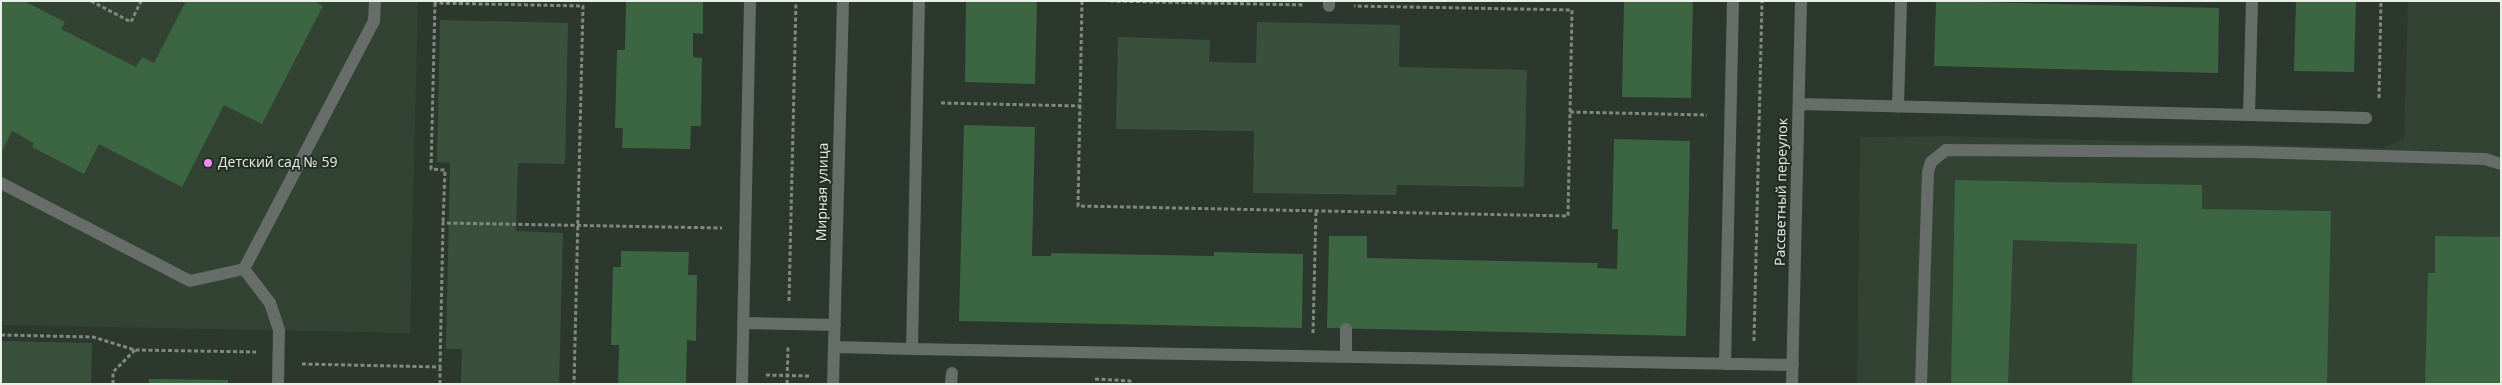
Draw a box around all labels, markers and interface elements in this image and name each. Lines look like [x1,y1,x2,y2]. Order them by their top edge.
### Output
street label: Рассветный переулок [1772,118,1792,266]
street label: Мирная улица [814,143,832,241]
place label: Детский сад № 59 [218,155,337,171]
marker: Детский сад № 59 [202,157,214,169]

